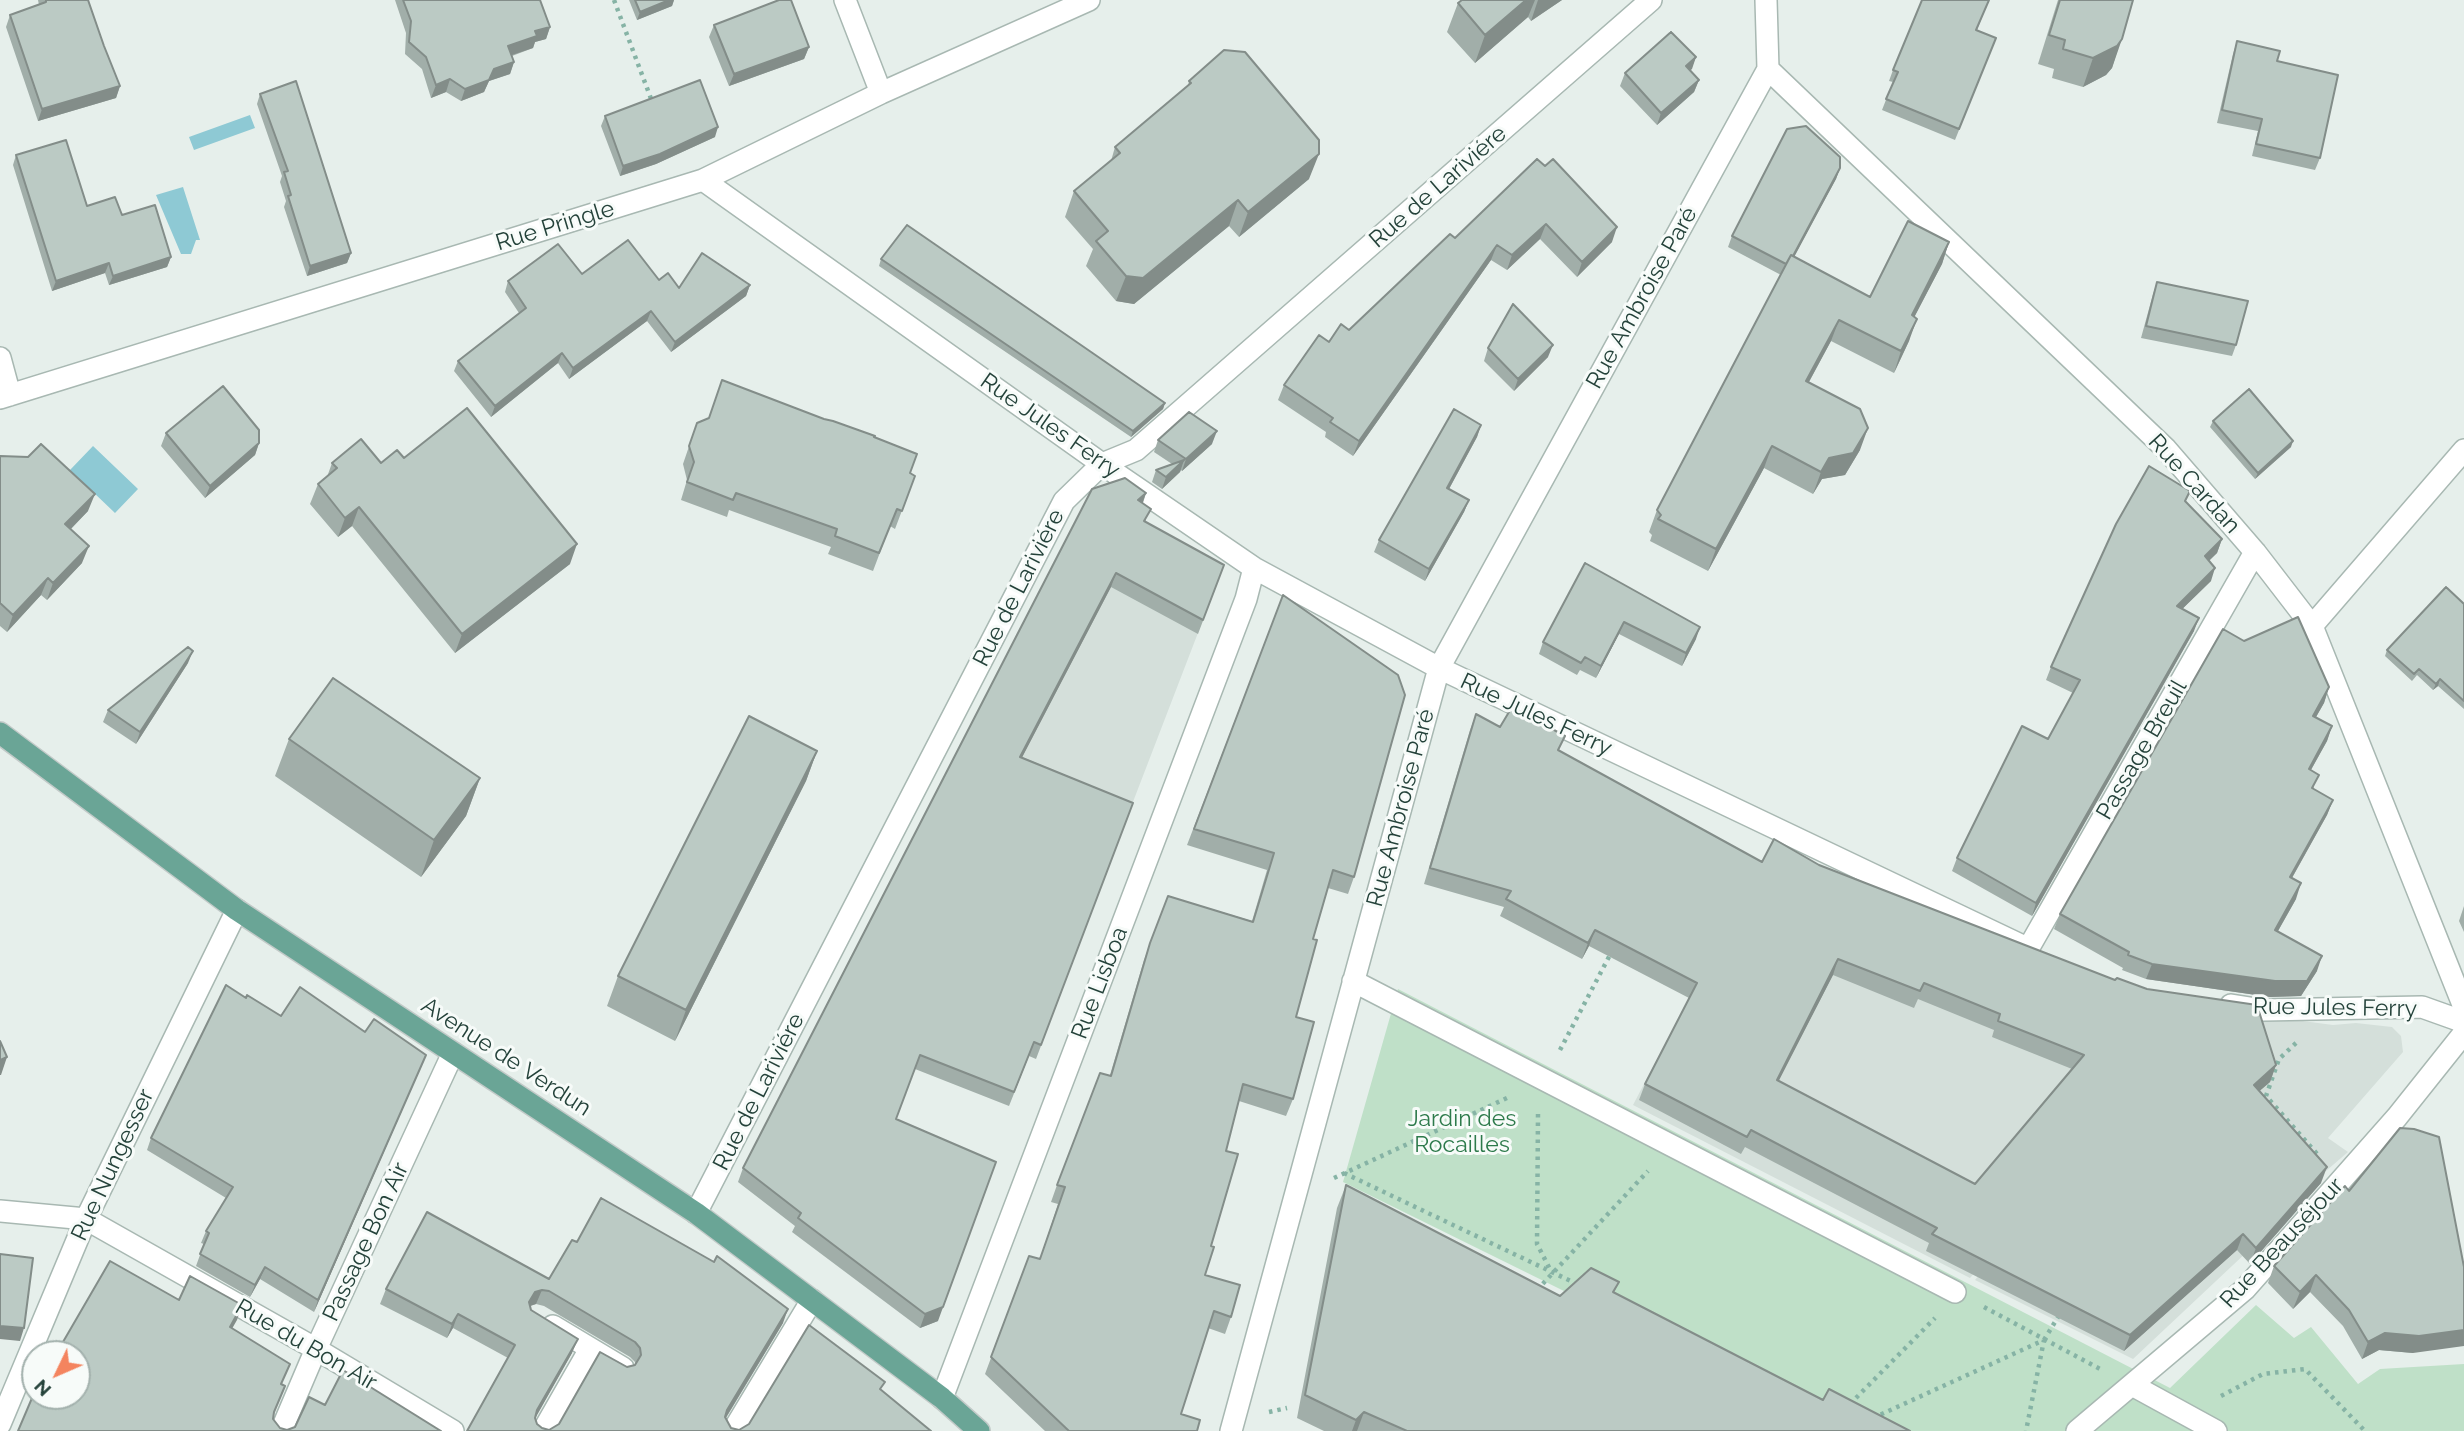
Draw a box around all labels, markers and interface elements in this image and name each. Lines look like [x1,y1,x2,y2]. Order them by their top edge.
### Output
street label: Rue de Lariviére [1364,120,1512,254]
street label: Rue Pringle [492,195,618,257]
street label: Rue Ambroise Paré [1581,202,1703,394]
street label: Rue Jules Ferry [975,368,1125,484]
street label: Rue Cardan [2142,429,2246,539]
street label: Rue de Lariviére [968,505,1070,671]
street label: Rue Jules Ferry [1456,668,1616,762]
street label: Passage Breuil [2091,675,2193,825]
street label: Rue Ambroise Paré [1361,706,1441,910]
street label: Rue Lisboa [1066,923,1134,1043]
street label: Avenue de Verdun [416,992,596,1122]
street label: Rue Jules Ferry [2253,993,2417,1023]
street label: Rue de Lariviére [708,1009,810,1175]
street label: Rue Nungesser [66,1085,160,1245]
park label: Jardin des Rocailles [1408,1105,1516,1159]
street label: Passage Bon Air [317,1158,415,1326]
street label: Rue Beauséjour [2215,1172,2349,1314]
street label: Rue du Bon Air [230,1293,382,1397]
north arrow [21,1340,91,1410]
text: N [29,1375,55,1401]

